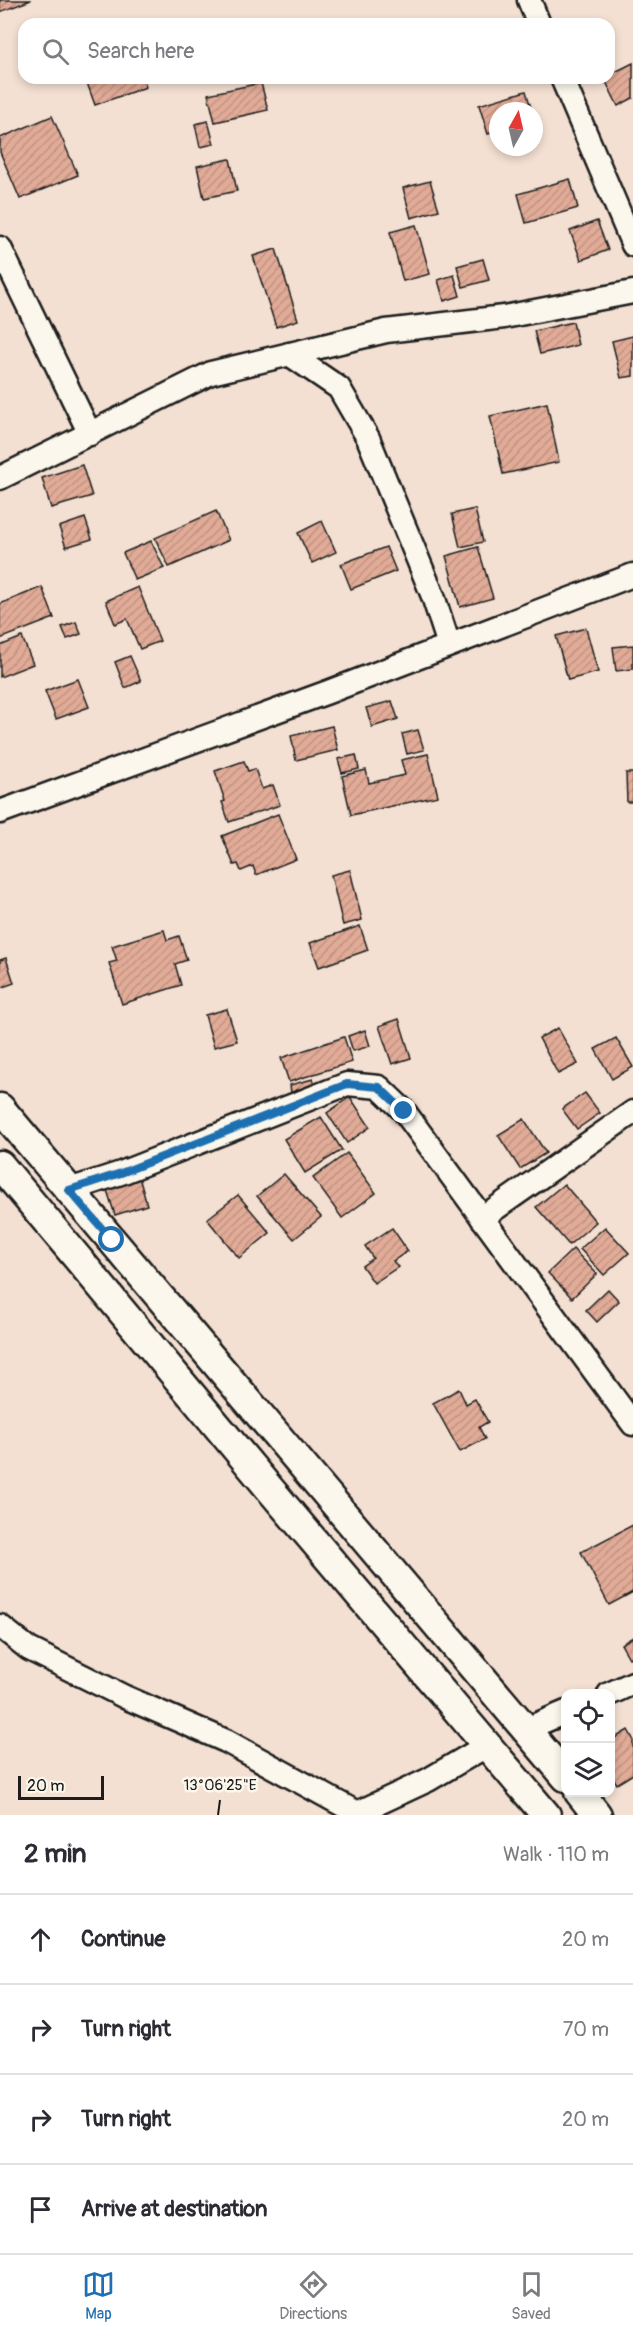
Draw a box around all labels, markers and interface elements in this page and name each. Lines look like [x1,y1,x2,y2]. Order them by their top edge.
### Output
search box [18,18,615,84]
icon: search [39,35,72,68]
text: Search here [87,37,194,65]
north arrow [489,102,543,156]
route end [390,1097,416,1123]
route start [98,1226,124,1252]
map controls [561,1689,615,1797]
button: locate [561,1689,615,1743]
button: layers [561,1743,615,1797]
scale bar [18,1773,104,1800]
text: 20 m [27,1776,65,1796]
text: 13°06'25"E [183,1776,257,1795]
text: 2 min [24,1838,86,1870]
text: Walk · 110 m [503,1842,609,1867]
icon: ahead [24,1923,57,1956]
text: Continue [81,1925,165,1953]
text: 20 m [562,1927,609,1952]
icon: right [24,2013,57,2046]
text: Turn right [81,2015,171,2043]
text: 70 m [563,2017,609,2042]
icon: right [24,2103,57,2136]
text: Turn right [81,2105,171,2133]
text: 20 m [562,2107,609,2132]
icon: arrive [24,2193,57,2226]
text: Arrive at destination [81,2195,267,2223]
tab: Map [82,2268,115,2324]
tab: Directions [279,2268,347,2324]
tab: Saved [511,2268,551,2324]

